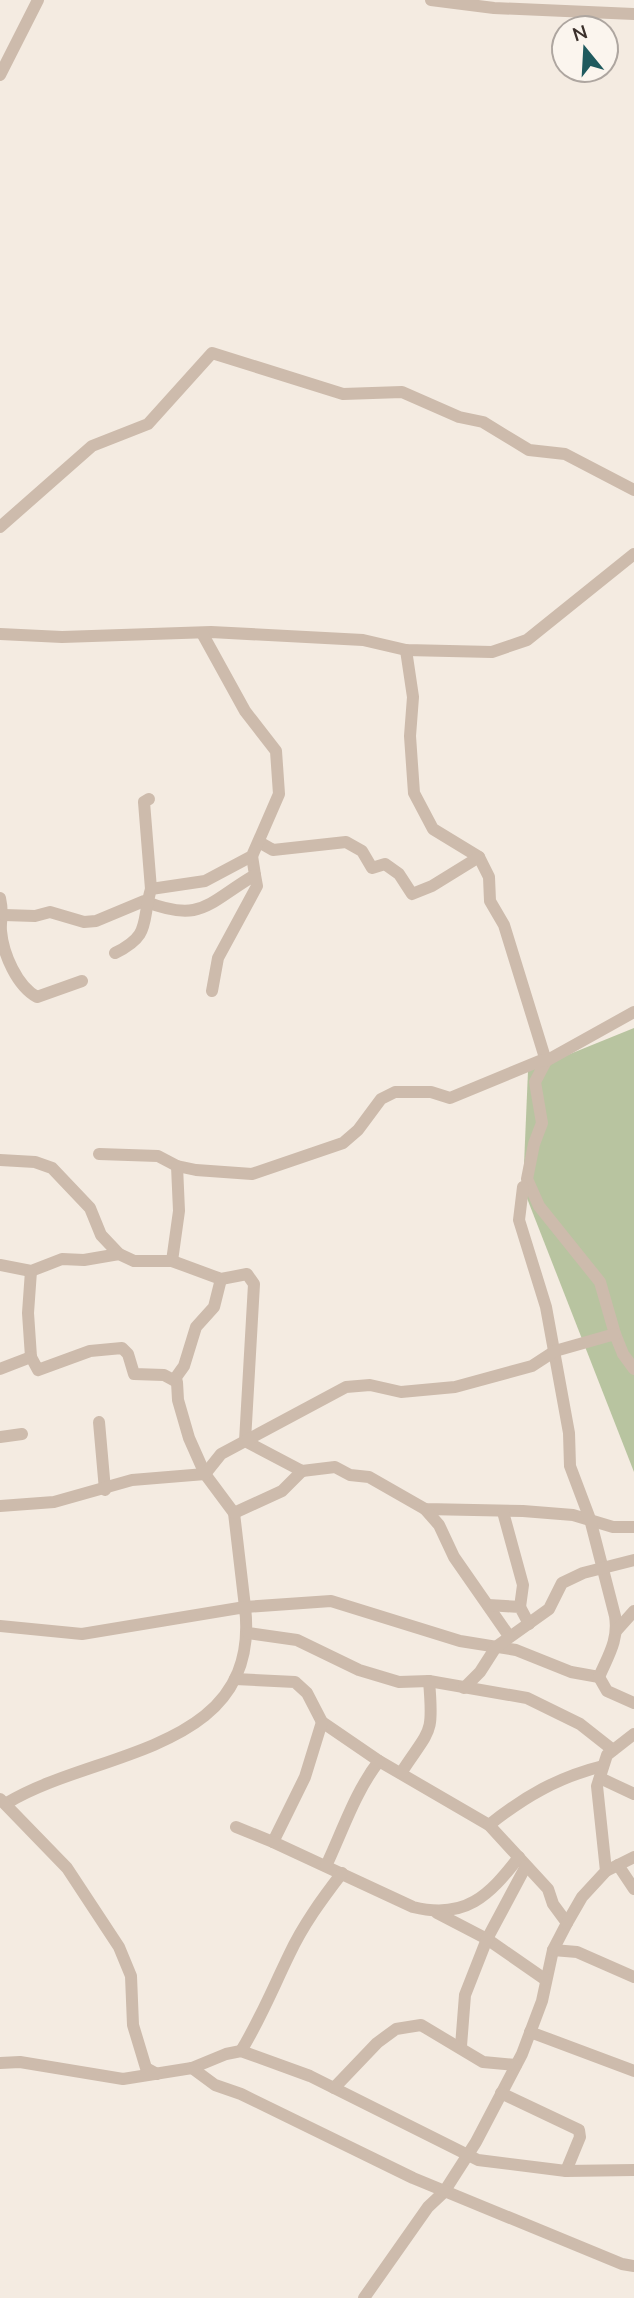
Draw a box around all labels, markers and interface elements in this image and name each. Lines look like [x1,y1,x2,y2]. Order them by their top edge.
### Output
north arrow [550,14,620,84]
text: N [569,19,591,48]

